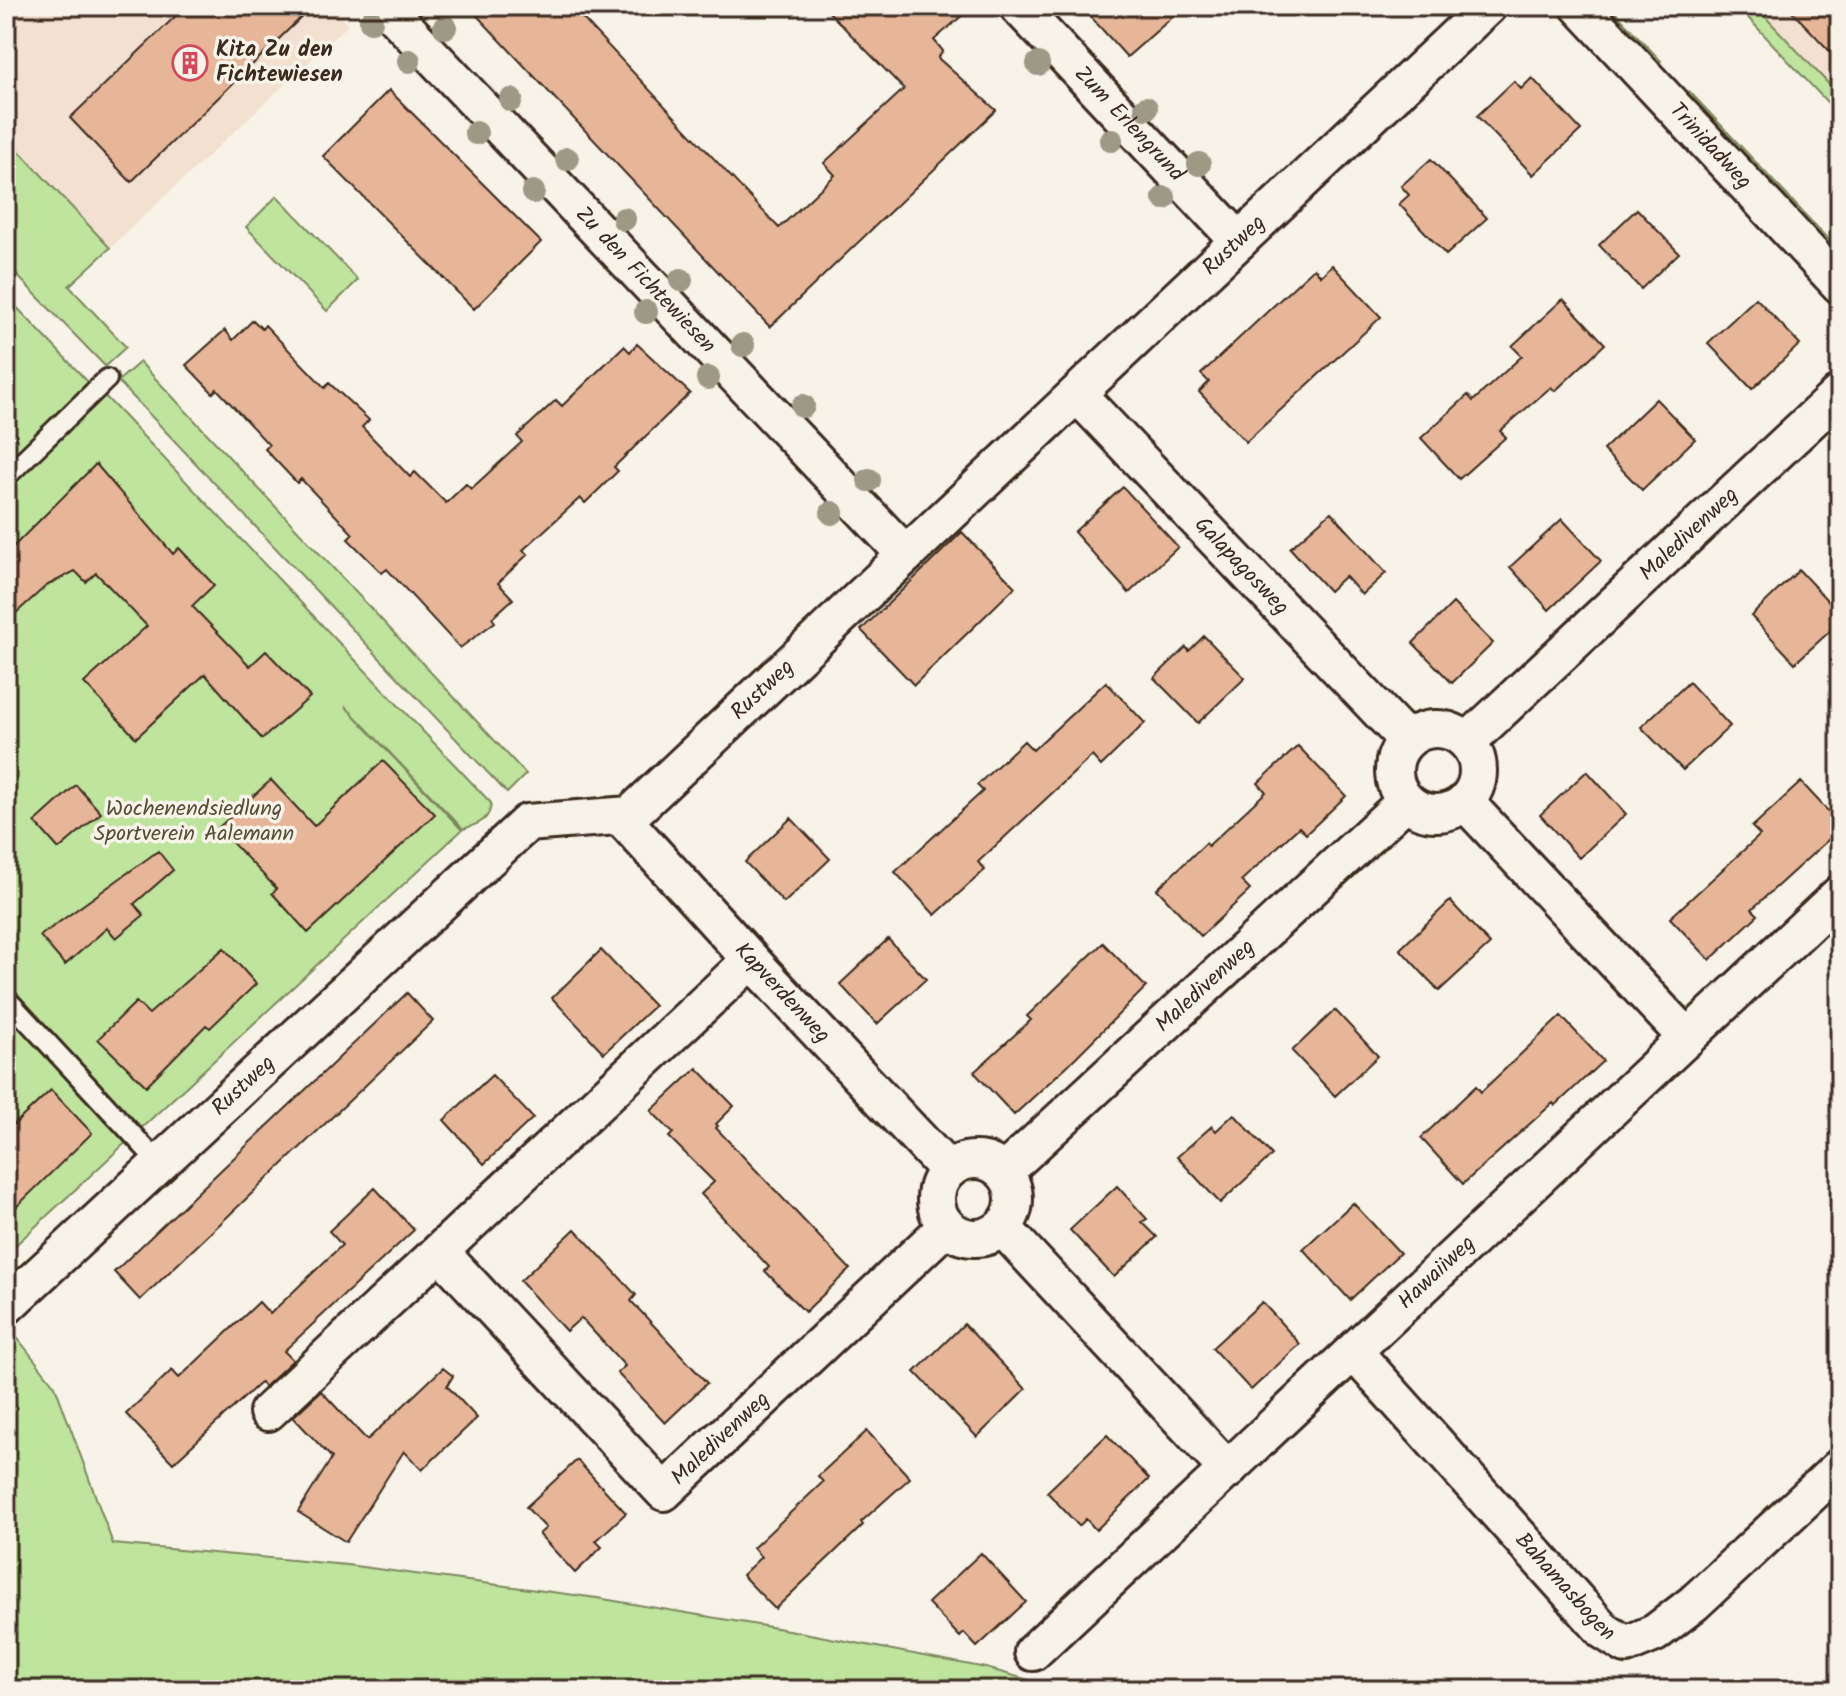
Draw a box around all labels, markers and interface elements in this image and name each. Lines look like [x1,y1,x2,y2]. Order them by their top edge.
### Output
place label: Kita Zu den Fichtewiesen [216,33,343,93]
building icon: Kita Zu den Fichtewiesen [171,44,209,82]
street label: Zum Erlengrund [1065,58,1193,191]
street label: Trinidadweg [1660,95,1760,198]
street label: Zu den Fichtewiesen [566,198,724,362]
street label: Rustweg [1194,206,1274,284]
street label: Maledivenweg [1631,479,1747,590]
street label: Galapagosweg [1185,509,1297,624]
street label: Rustweg [723,651,802,729]
park label: Wochenendsiedlung Sportverein Aalemann [94,792,294,852]
street label: Maledivenweg [1147,931,1263,1042]
street label: Kapverdenweg [725,934,839,1052]
street label: Rustweg [204,1047,284,1125]
street label: Hawaiiweg [1390,1227,1484,1318]
street label: Maledivenweg [663,1383,778,1494]
street label: Bahamasbogen [1506,1525,1622,1651]

